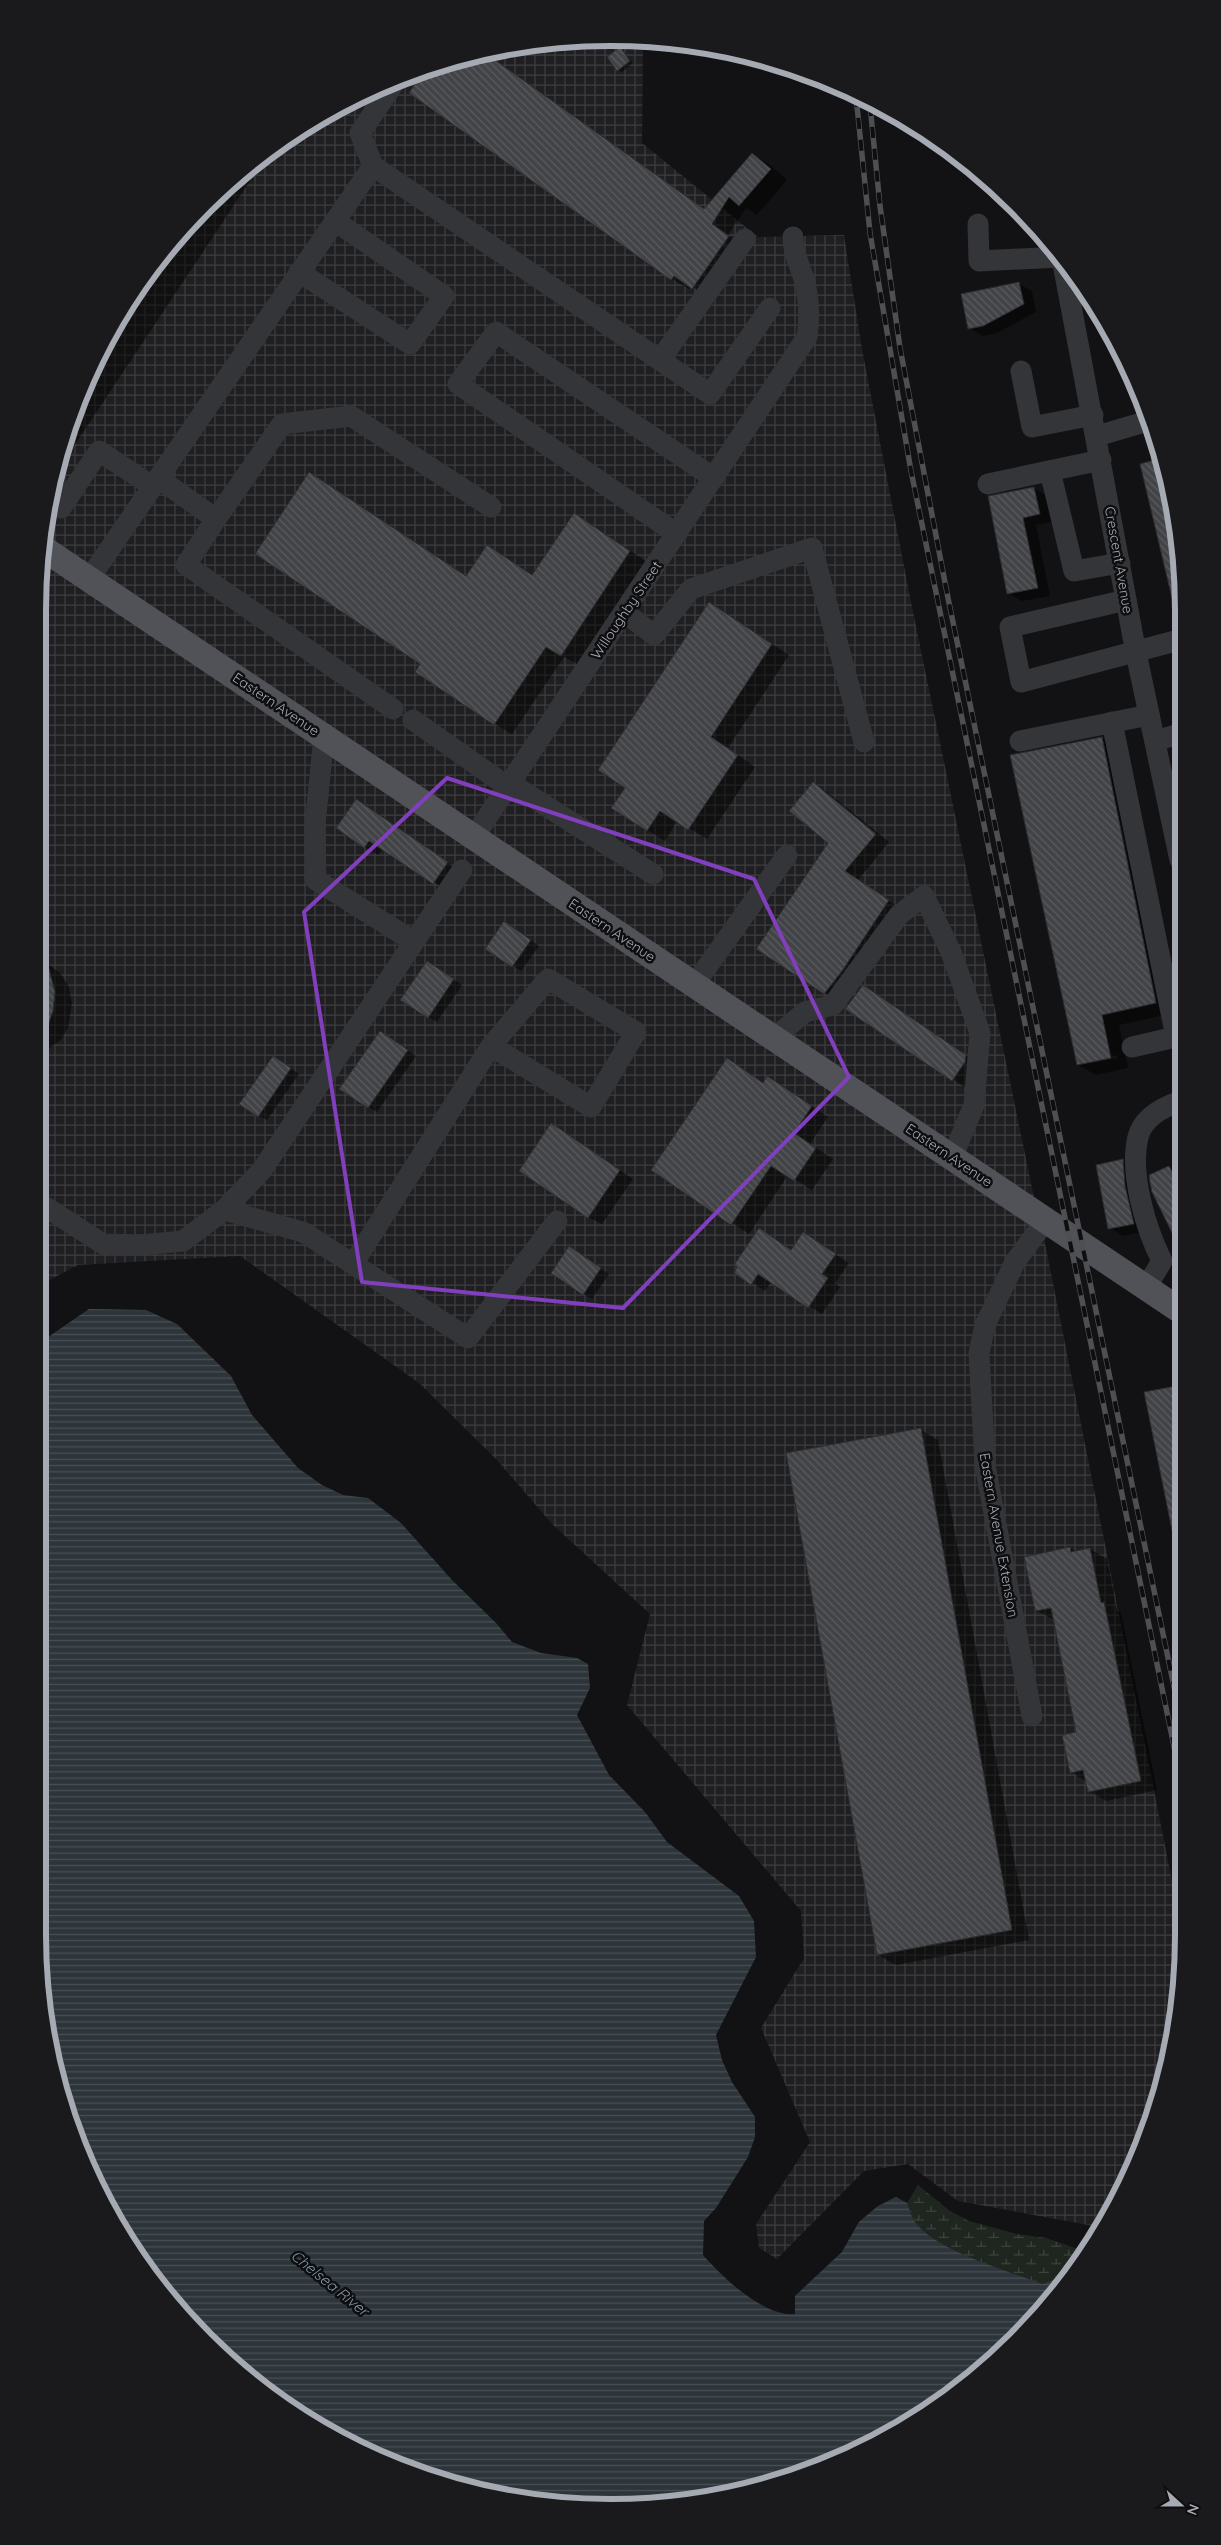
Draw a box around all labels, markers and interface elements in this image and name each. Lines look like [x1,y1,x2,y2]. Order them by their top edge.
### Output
street label: Crescent Avenue [1101,505,1137,615]
street label: Willoughby Street [587,557,666,662]
street label: Eastern Avenue [229,668,323,740]
street label: Eastern Avenue [565,894,659,966]
street label: Eastern Avenue [902,1119,996,1191]
street label: Eastern Avenue Extension [976,1451,1022,1619]
water label: Chelsea River [287,2246,374,2321]
north arrow [1156,2480,1206,2530]
text: N [1183,2502,1203,2518]

